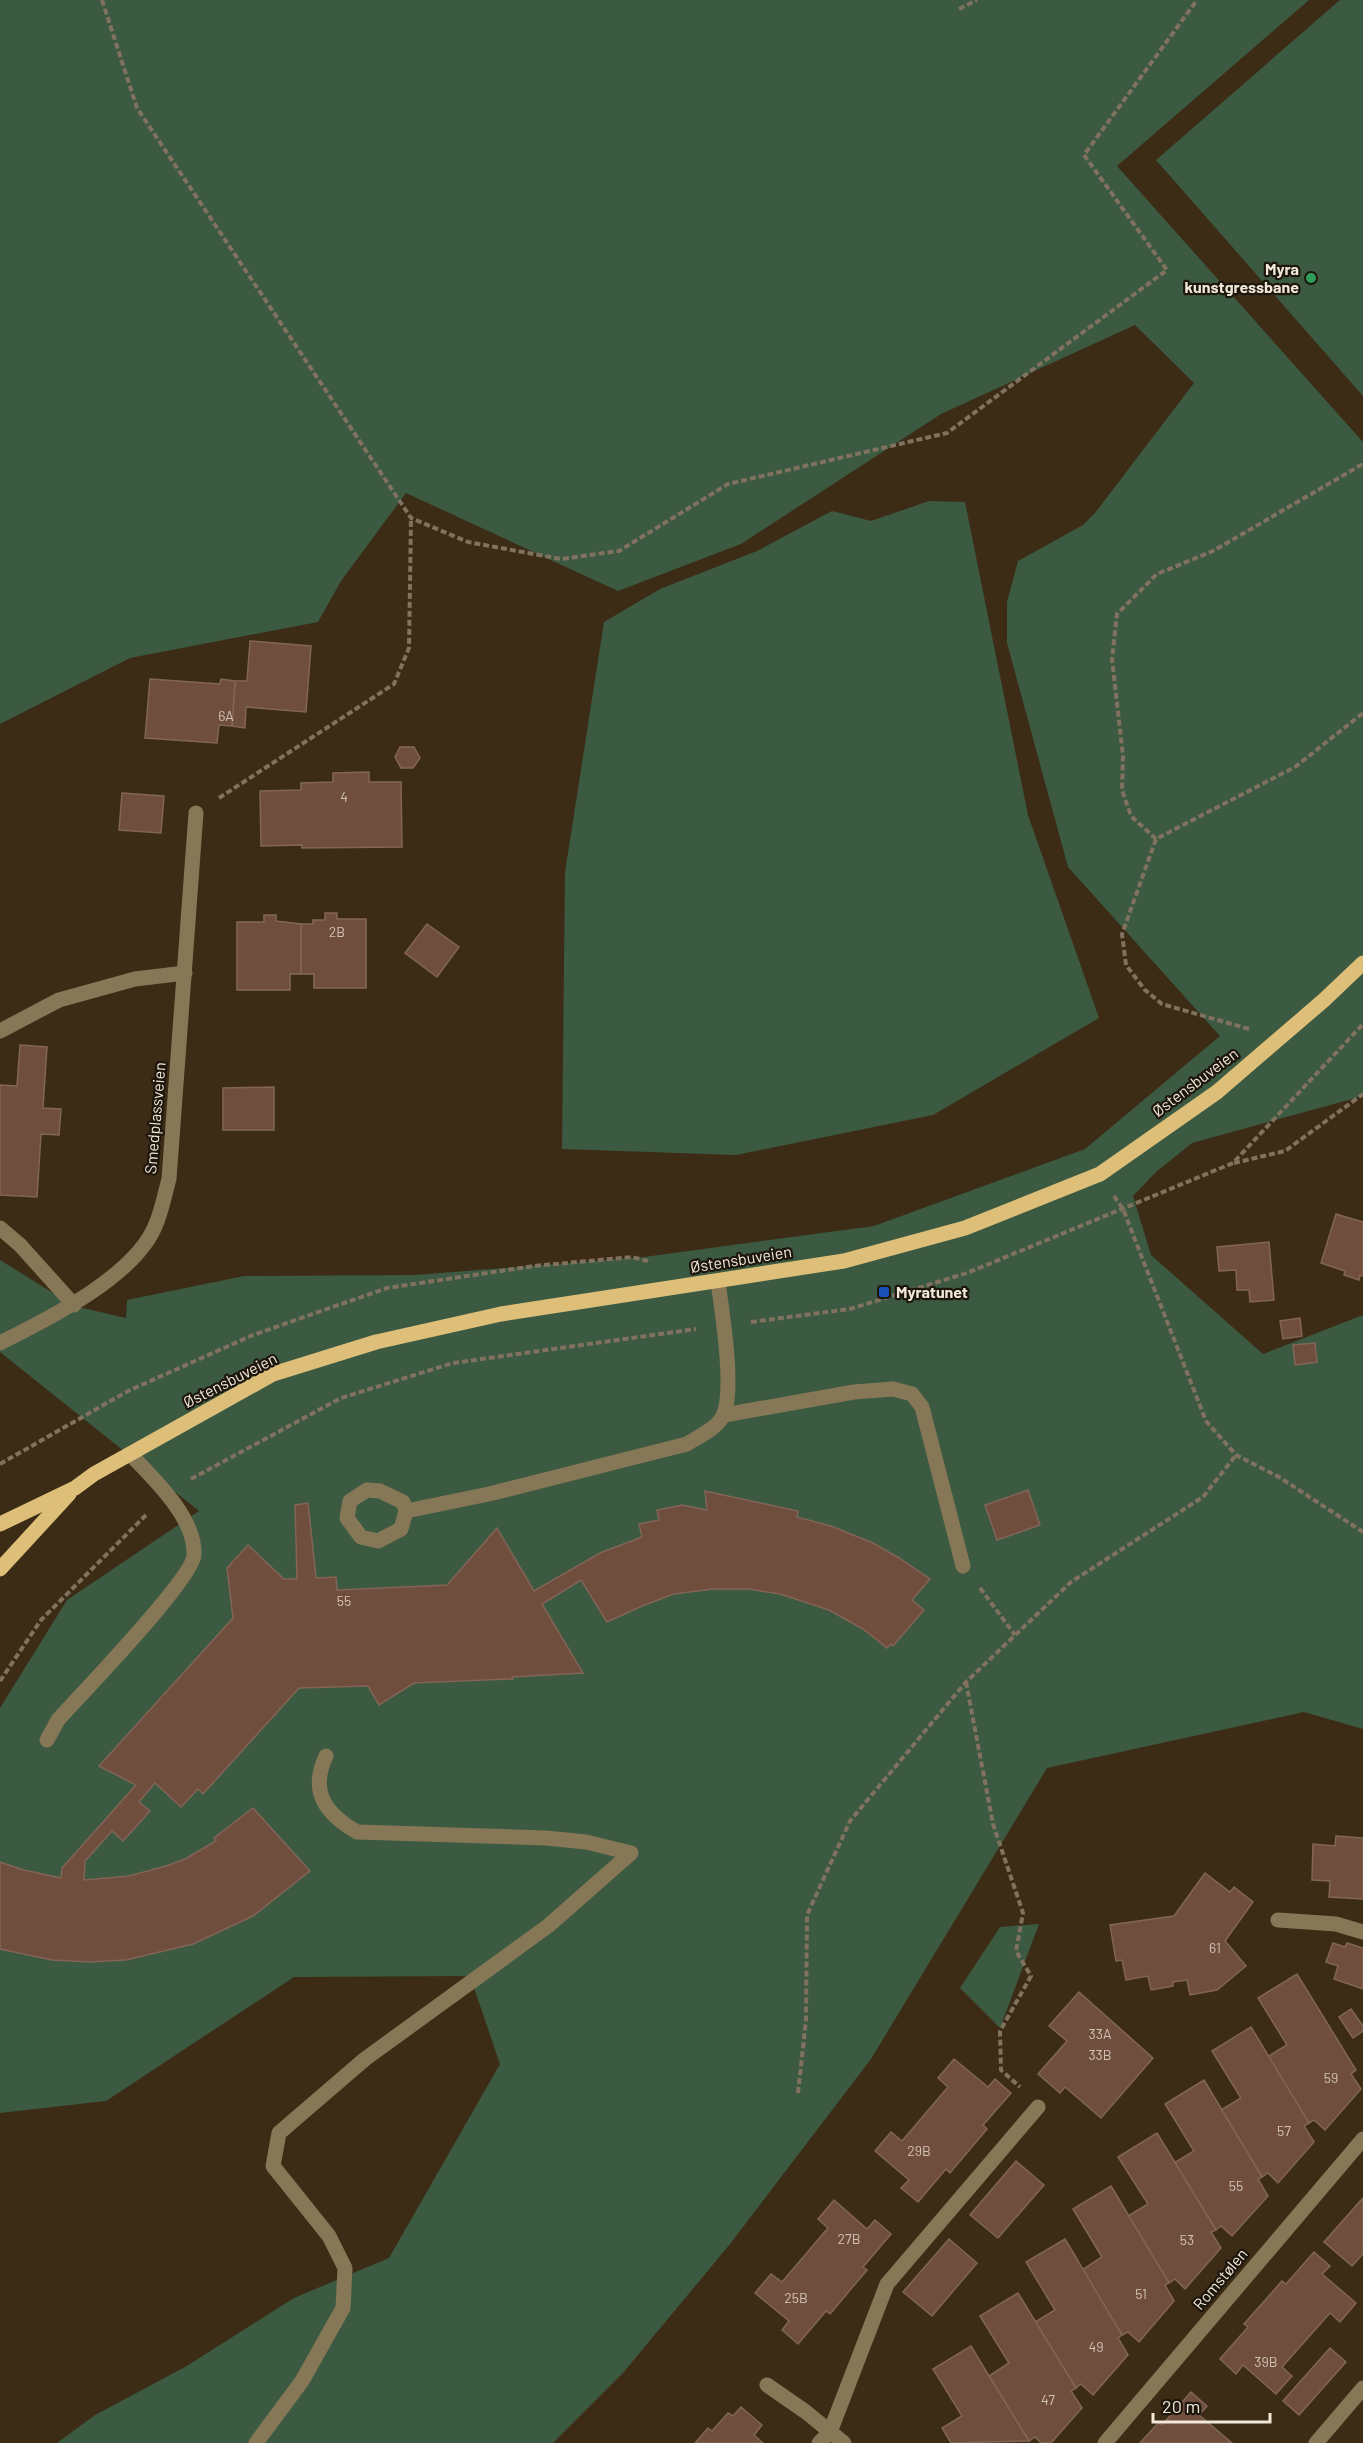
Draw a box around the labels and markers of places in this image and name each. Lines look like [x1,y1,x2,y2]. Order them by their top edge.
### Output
place label: Myra kunstgressbane [1185,259,1299,296]
marker: Myra kunstgressbane [1304,271,1318,285]
place label: Myratunet [896,1282,968,1301]
marker: Myratunet [877,1285,891,1299]

